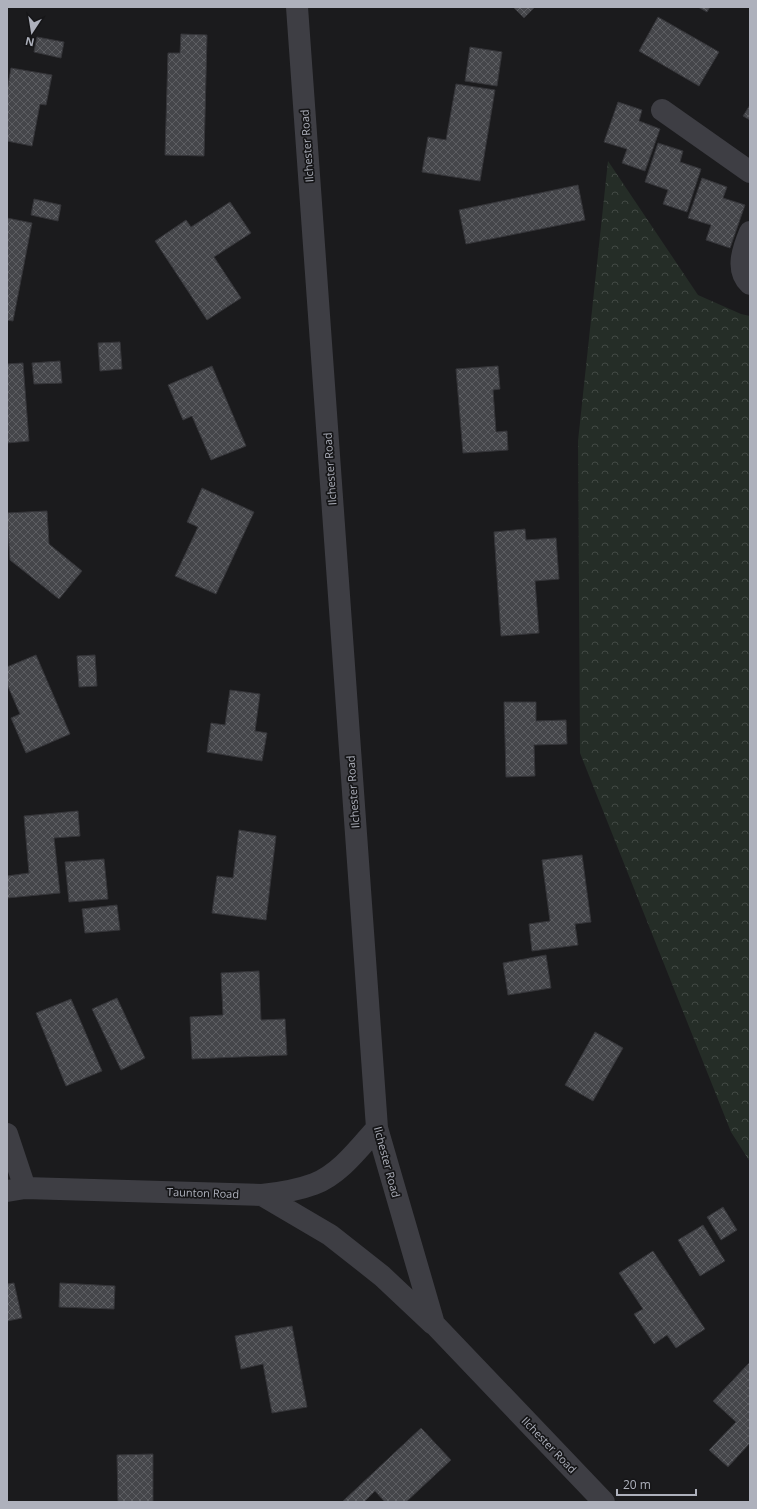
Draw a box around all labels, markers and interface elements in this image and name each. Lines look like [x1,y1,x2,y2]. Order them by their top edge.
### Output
north arrow [12,12,52,52]
text: N [24,34,36,51]
street label: Ilchester Road [296,109,317,183]
street label: Ilchester Road [319,432,340,506]
street label: Ilchester Road [342,755,363,829]
street label: Ilchester Road [371,1125,404,1199]
street label: Taunton Road [167,1184,239,1201]
street label: Ilchester Road [519,1413,580,1476]
scale bar [617,1471,696,1497]
text: 20 m [623,1476,651,1493]

